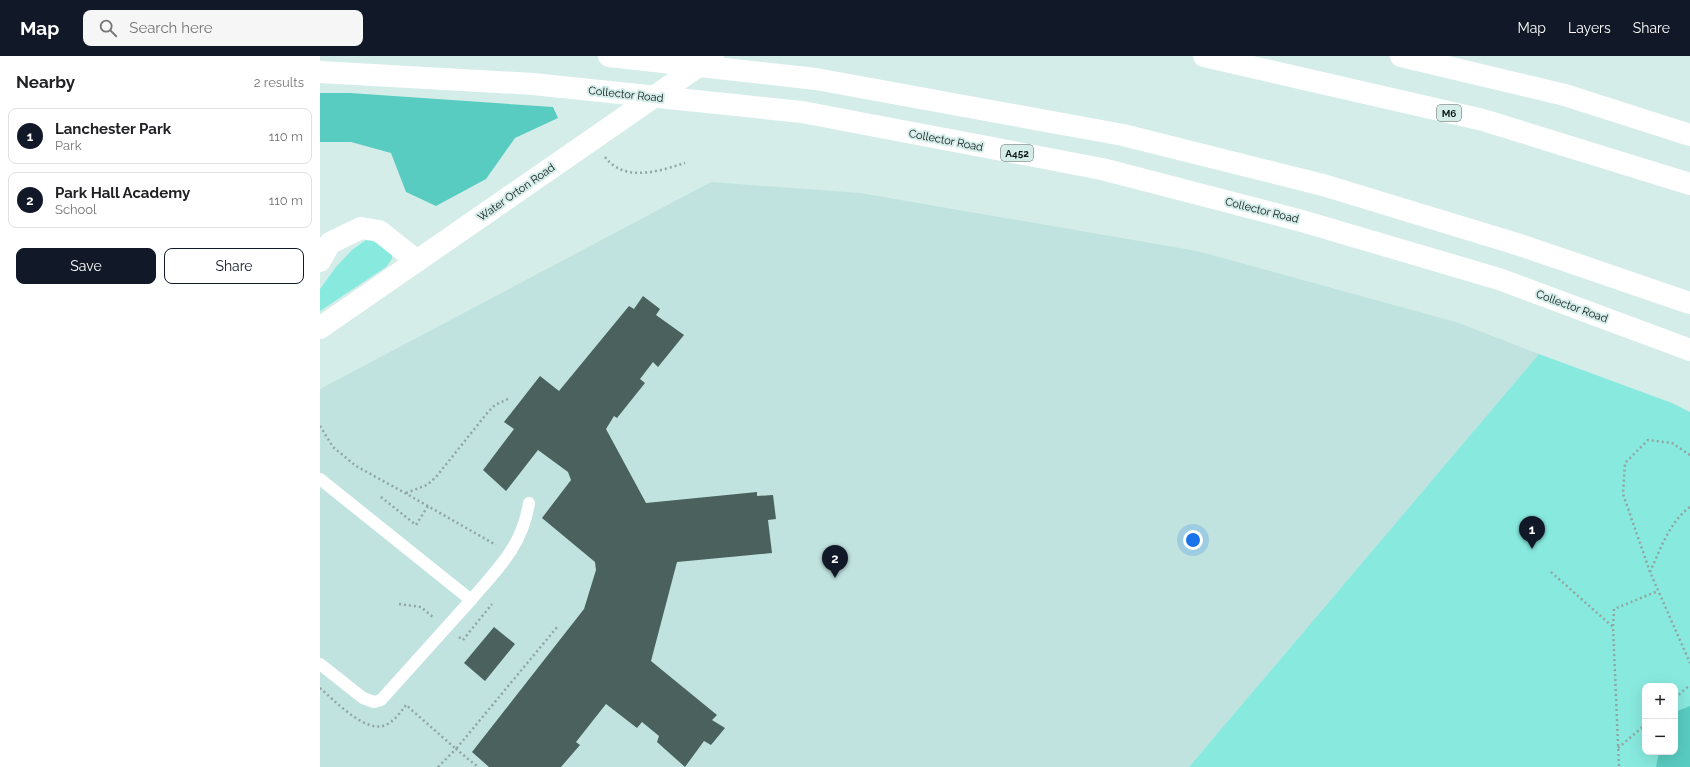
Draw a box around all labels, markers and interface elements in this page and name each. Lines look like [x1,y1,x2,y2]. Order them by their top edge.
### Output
search box [83,10,363,46]
text: Map [20,17,59,39]
icon: search [97,17,119,39]
text: Search here [129,19,213,37]
text: Map [1518,20,1546,36]
text: Layers [1568,20,1611,36]
text: Share [1633,20,1670,36]
text: Nearby [16,72,75,92]
text: 2 results [254,75,304,90]
street label: Collector Road [588,84,664,105]
road number: M6 [1437,105,1461,121]
text: Lanchester Park [55,120,171,138]
street label: Collector Road [908,127,984,154]
text: 1 [27,129,33,144]
text: 110 m [269,129,303,144]
text: Park [55,138,82,153]
road number: A452 [1001,145,1033,161]
street label: Water Orton Road [475,161,557,224]
text: Park Hall Academy [55,184,190,202]
text: 2 [26,193,34,208]
text: 110 m [269,193,303,208]
street label: Collector Road [1224,195,1300,226]
text: School [55,202,97,217]
button: Save [16,248,156,284]
button: Share [164,248,304,284]
street label: Collector Road [1534,287,1610,326]
pin: 1 [1519,516,1545,549]
your location [1183,530,1203,550]
pin: 2 [822,545,848,578]
map controls [1642,683,1678,755]
button: + [1642,683,1678,719]
button: − [1642,719,1678,755]

